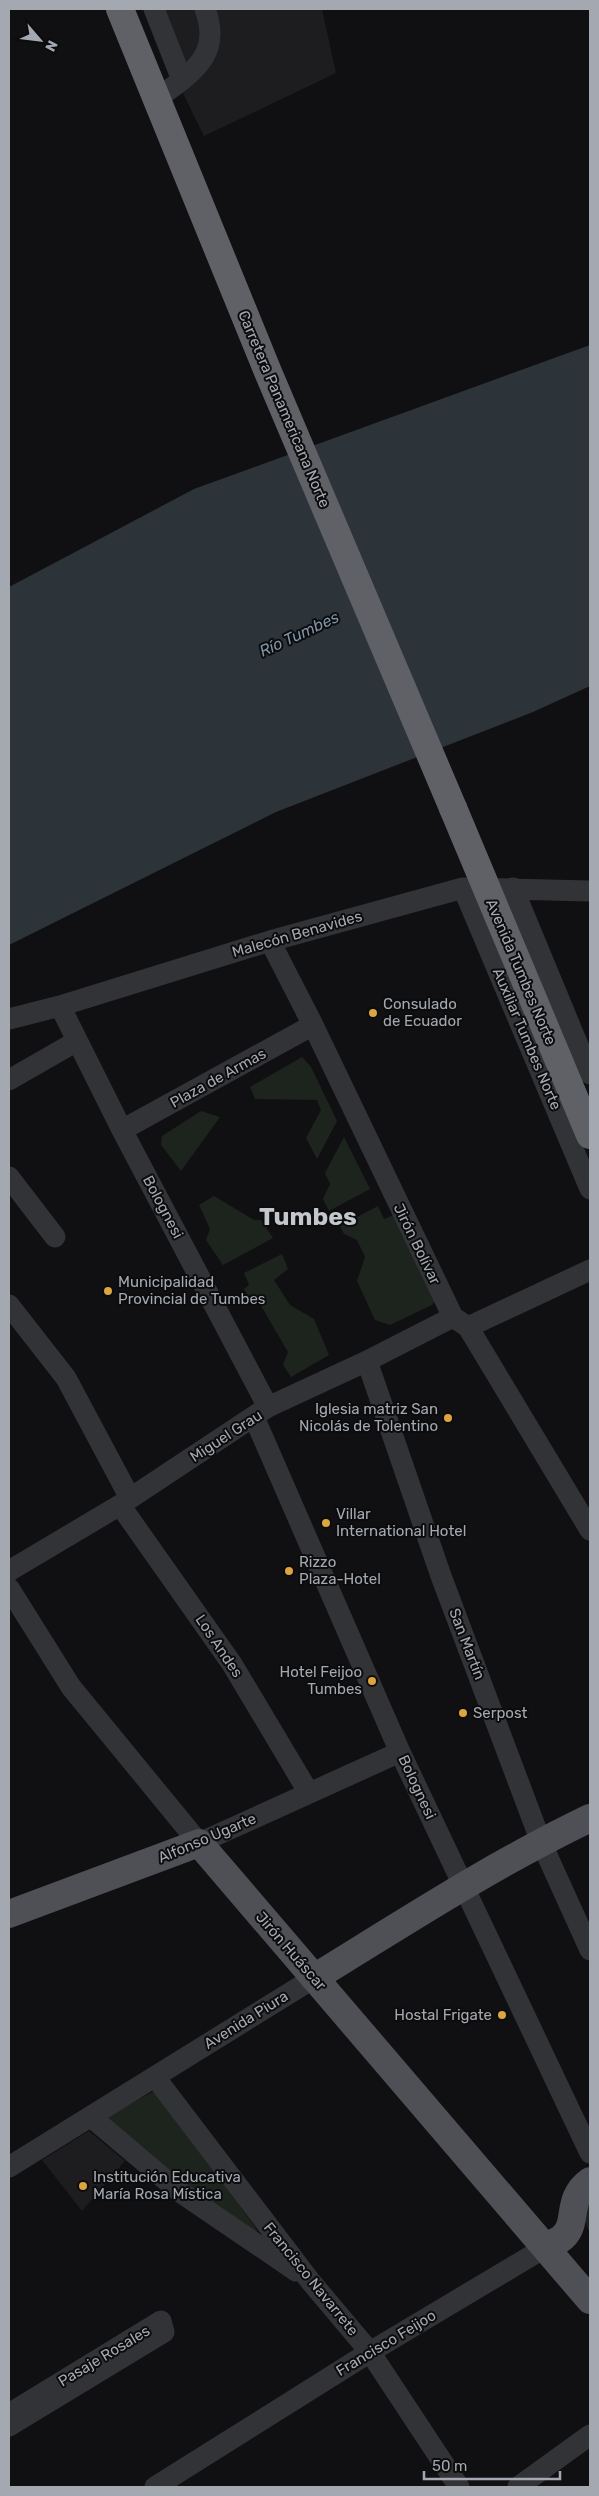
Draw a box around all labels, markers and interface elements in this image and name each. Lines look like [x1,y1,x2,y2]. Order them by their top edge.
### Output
north arrow [15,15,65,65]
text: N [41,37,61,54]
street label: Carretera Panamericana Norte [234,308,334,510]
water label: Río Tumbes [256,607,342,661]
street label: Avenida Tumbes Norte [482,896,560,1048]
street label: Malecón Benavides [230,907,364,961]
street label: Auxiliar Tumbes Norte [489,965,565,1113]
place label: Consulado de Ecuador [383,995,462,1030]
marker: Consulado de Ecuador [367,1007,379,1019]
street label: Plaza de Armas [167,1044,269,1112]
street label: Bolognesi [139,1172,187,1242]
street label: Jirón Bolívar [390,1201,444,1288]
district label: Tumbes [259,1202,357,1231]
place label: Municipalidad Provincial de Tumbes [118,1273,266,1308]
marker: Municipalidad Provincial de Tumbes [102,1285,114,1297]
place label: Iglesia matriz San Nicolás de Tolentino [299,1400,438,1435]
street label: Miguel Grau [187,1406,265,1466]
marker: Iglesia matriz San Nicolás de Tolentino [442,1412,454,1424]
place label: Villar International Hotel [336,1505,466,1540]
marker: Villar International Hotel [320,1517,332,1529]
place label: Rizzo Plaza-Hotel [299,1553,381,1588]
marker: Rizzo Plaza-Hotel [283,1565,295,1577]
street label: San Martín [445,1606,489,1682]
street label: Los Andes [191,1611,247,1681]
place label: Hotel Feijoo Tumbes [280,1663,362,1698]
marker: Hotel Feijoo Tumbes [366,1675,378,1687]
place label: Serpost [473,1704,528,1722]
marker: Serpost [457,1707,469,1719]
street label: Bolognesi [394,1752,440,1822]
street label: Alfonso Ugarte [155,1809,259,1867]
street label: Jirón Huáscar [252,1908,330,1994]
street label: Avenida Piura [201,1987,291,2053]
place label: Hostal Frigate [394,2006,492,2024]
marker: Hostal Frigate [496,2009,508,2021]
place label: Institución Educativa María Rosa Mística [93,2168,241,2203]
marker: Institución Educativa María Rosa Mística [77,2180,89,2192]
street label: Francisco Navarrete [260,2219,362,2339]
street label: Francisco Feijoo [333,2306,439,2380]
street label: Pasaje Rosales [55,2321,153,2390]
scale bar [424,2448,560,2480]
text: 50 m [432,2457,467,2475]

